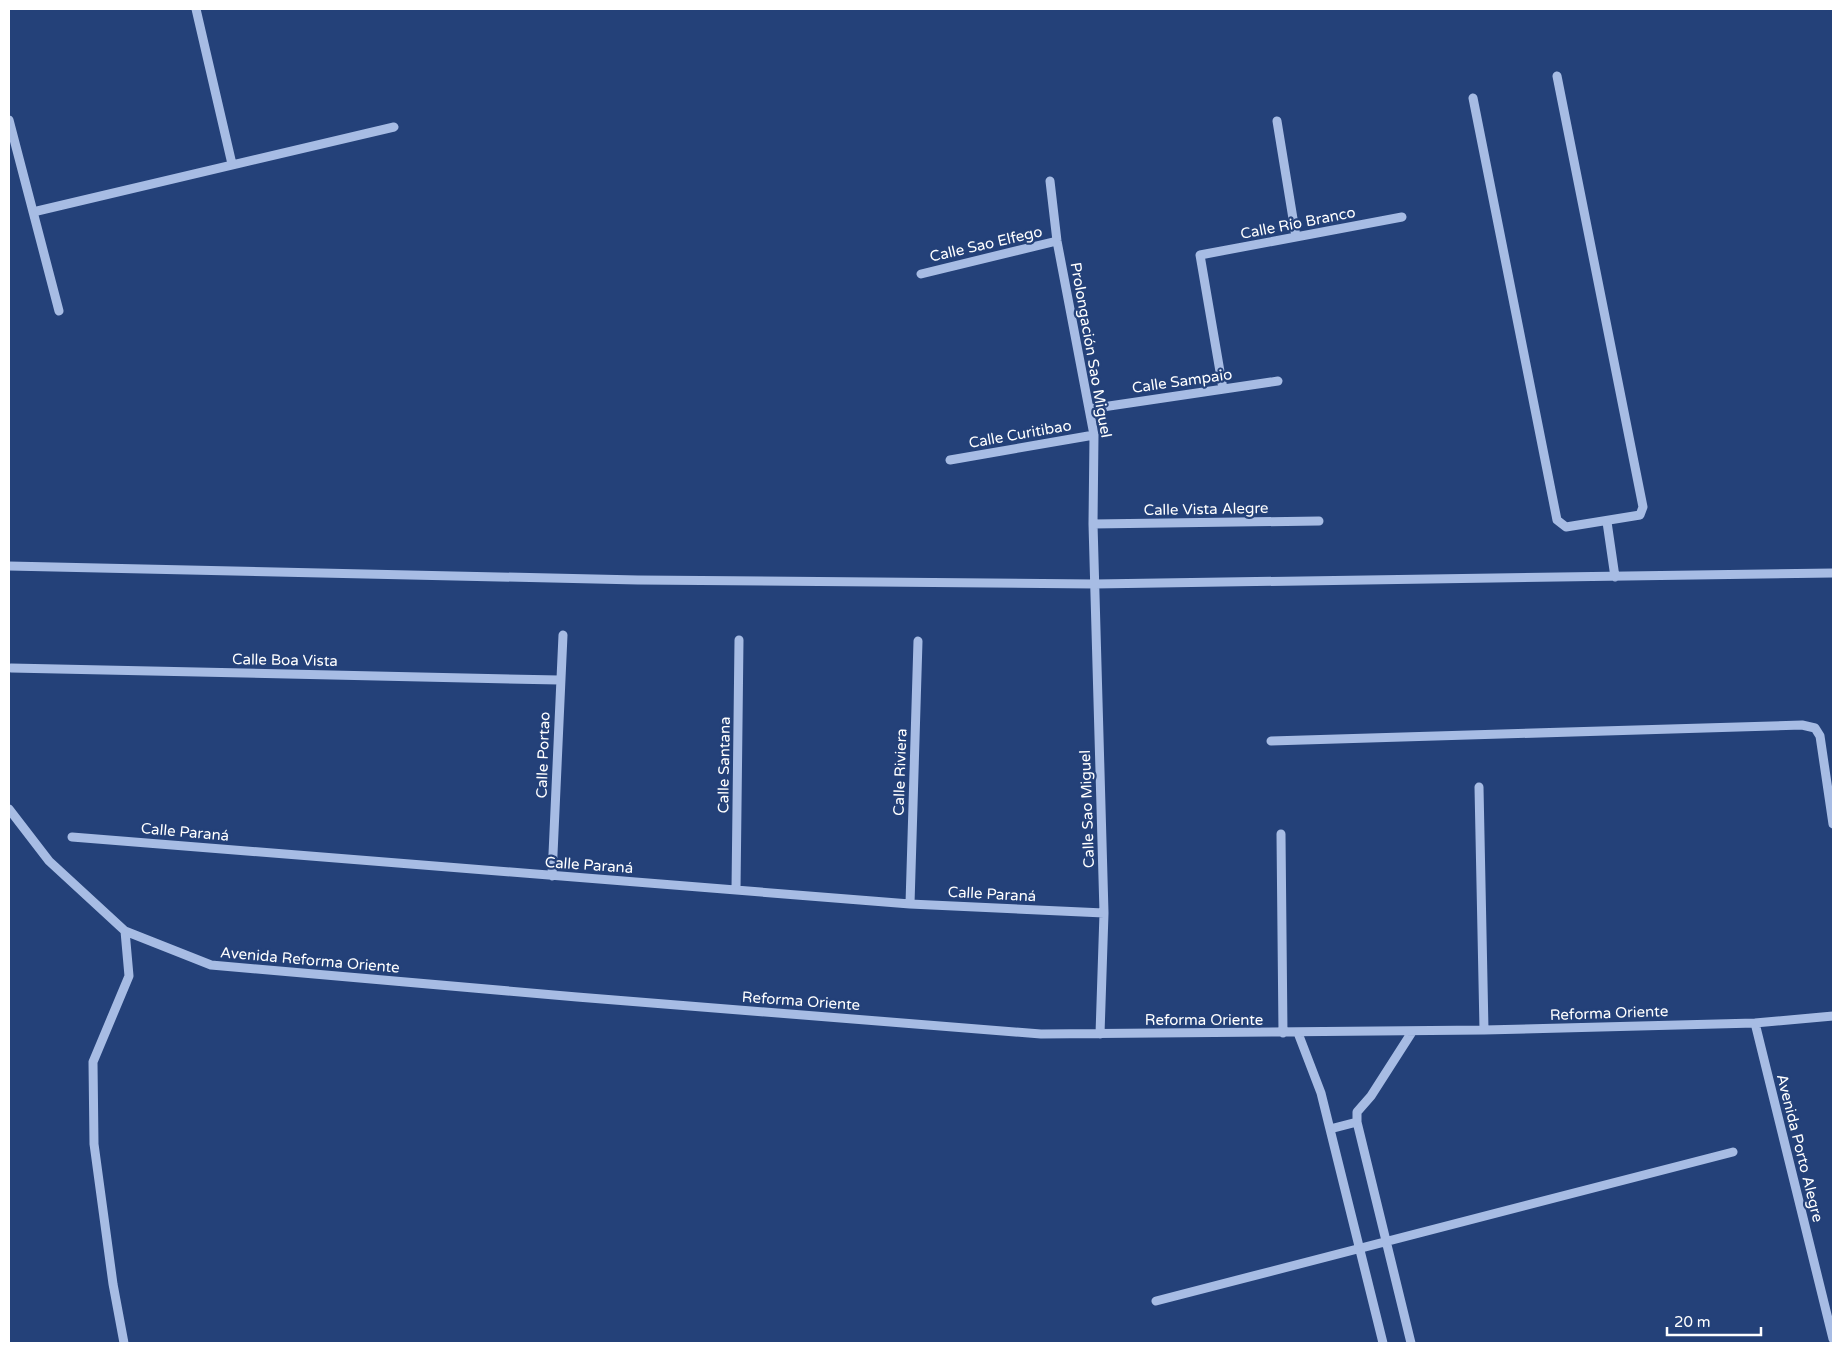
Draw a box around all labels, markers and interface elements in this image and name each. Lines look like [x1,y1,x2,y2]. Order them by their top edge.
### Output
street label: Calle Río Branco [1239,203,1357,243]
street label: Calle Sao Elfego [928,222,1044,266]
street label: Prolongación Sao Miguel [1067,261,1115,439]
street label: Calle Sampaio [1131,365,1233,397]
street label: Calle Curitibao [967,416,1073,452]
street label: Calle Vista Alegre [1143,499,1269,519]
street label: Calle Boa Vista [232,650,338,670]
street label: Calle Portao [532,711,554,799]
street label: Calle Santana [714,716,734,814]
street label: Calle Riviera [889,728,911,816]
street label: Calle Sao Miguel [1076,750,1098,868]
street label: Calle Paraná [140,819,230,845]
street label: Calle Paraná [544,853,634,877]
street label: Calle Paraná [947,883,1037,905]
street label: Avenida Reforma Oriente [219,943,401,977]
street label: Reforma Oriente [741,988,861,1014]
street label: Reforma Oriente [1549,1002,1669,1024]
street label: Reforma Oriente [1145,1011,1263,1029]
street label: Avenida Porto Alegre [1773,1072,1827,1224]
scale bar [1667,1304,1761,1336]
text: 20 m [1674,1313,1711,1331]

